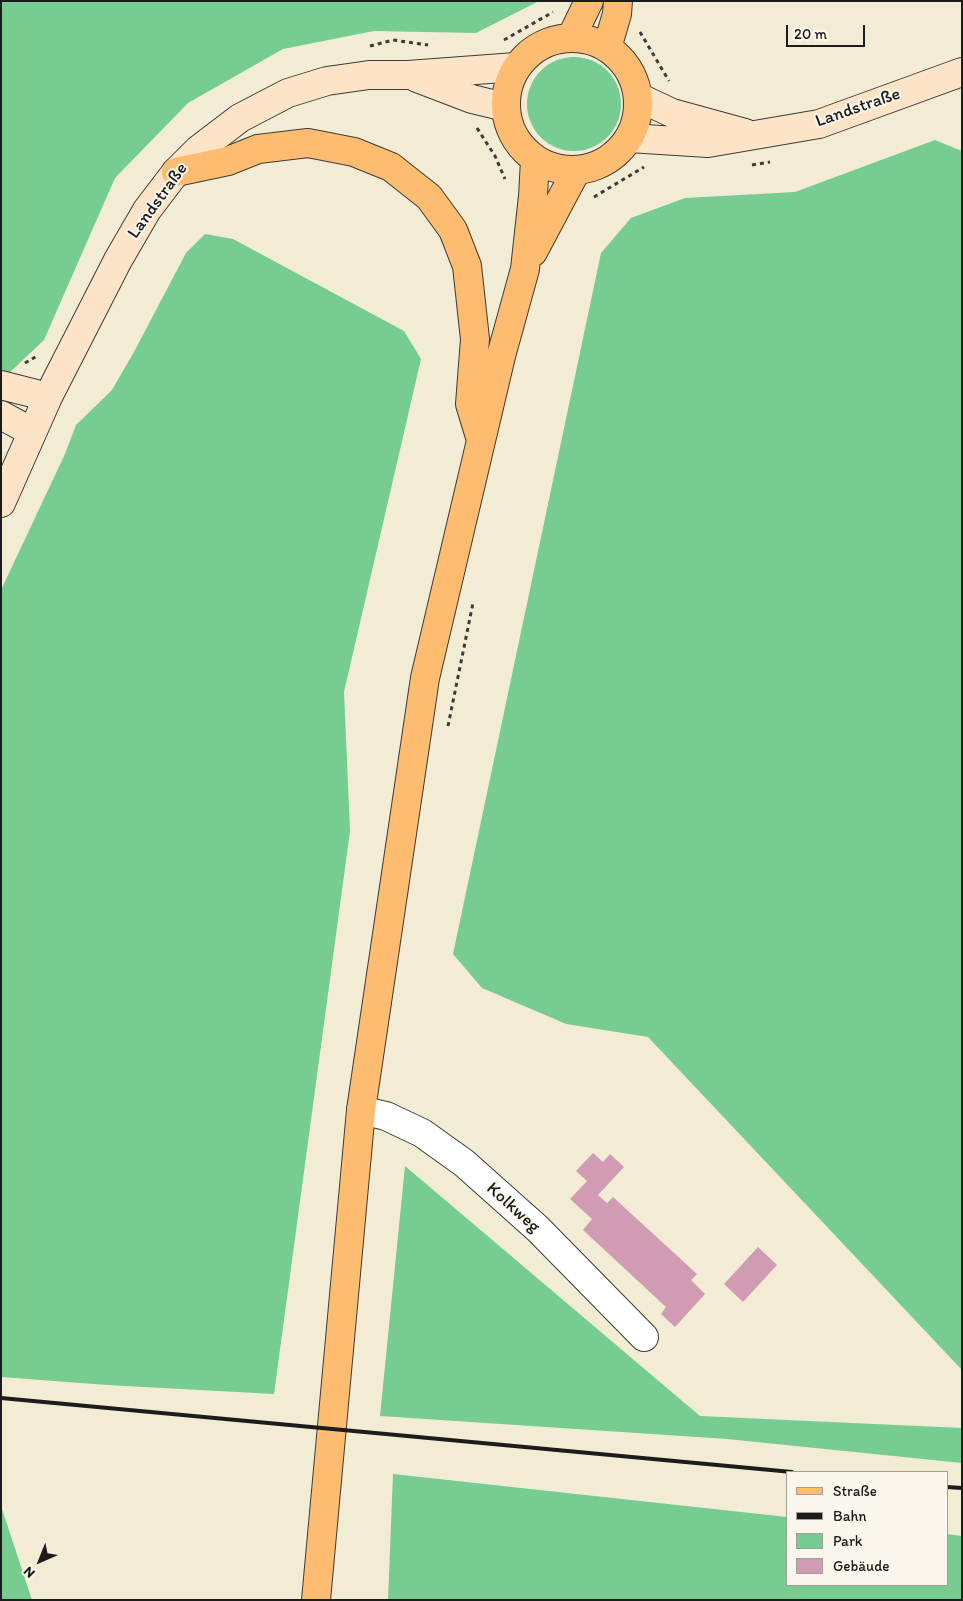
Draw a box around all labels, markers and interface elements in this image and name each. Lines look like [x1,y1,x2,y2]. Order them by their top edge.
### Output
scale bar [788,15,867,47]
text: 20 m [794,25,827,43]
street label: Landstraße [813,83,903,133]
street label: Landstraße [123,159,193,243]
street label: Kolkweg [482,1178,544,1238]
legend [786,1471,948,1586]
text: Straße [833,1482,877,1500]
text: Bahn [833,1507,867,1525]
text: Park [833,1532,863,1550]
north arrow [15,1536,65,1586]
text: Gebäude [833,1557,890,1575]
text: N [20,1563,39,1582]

